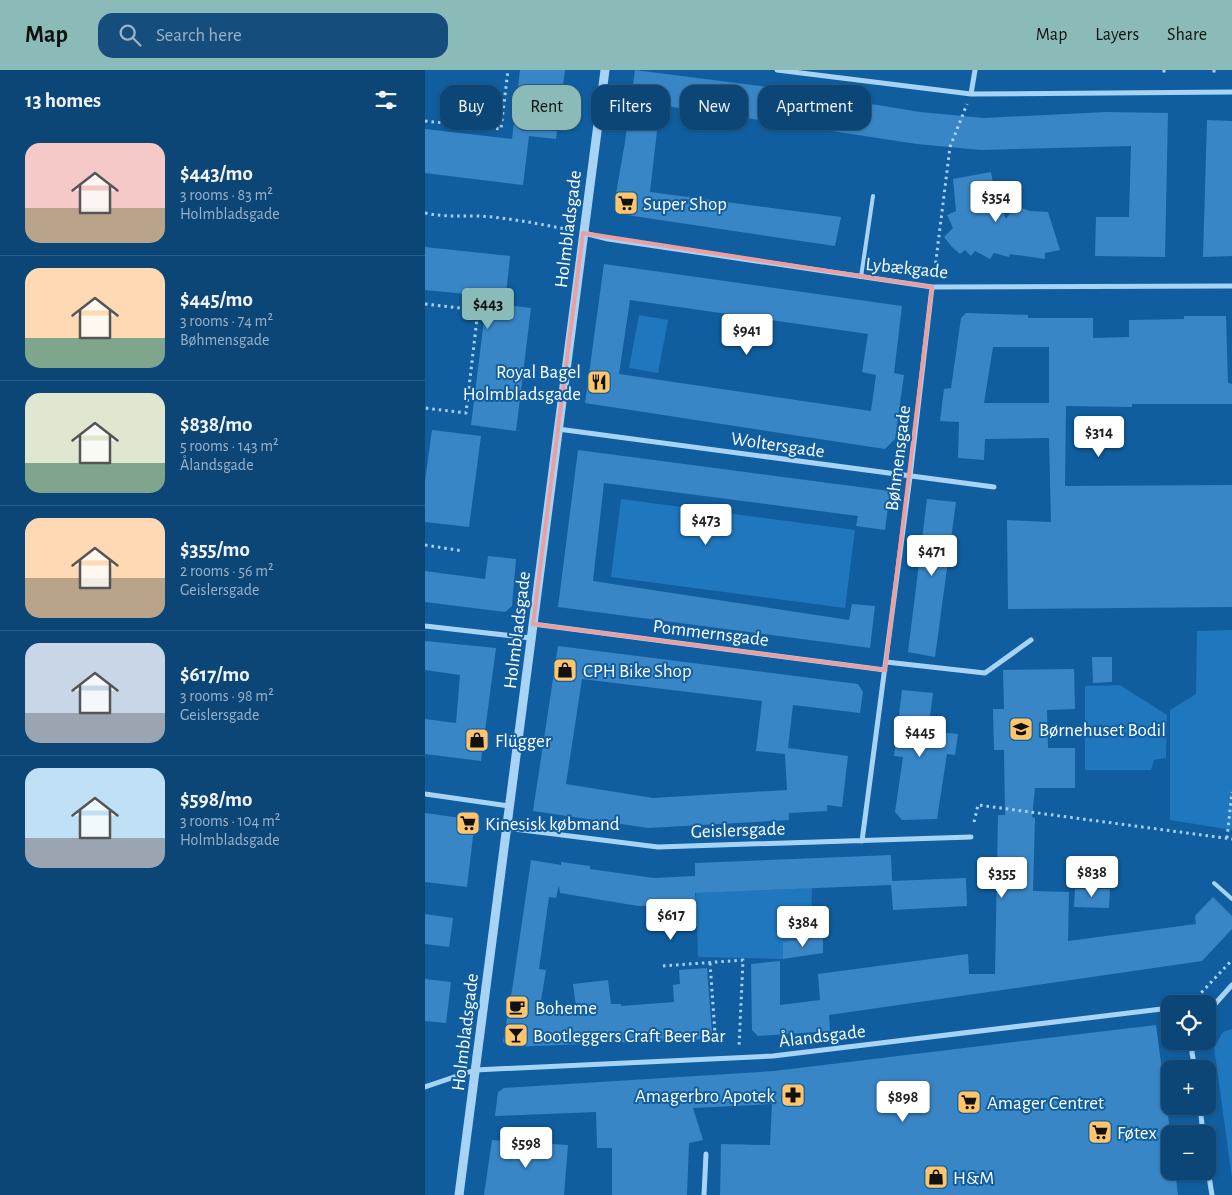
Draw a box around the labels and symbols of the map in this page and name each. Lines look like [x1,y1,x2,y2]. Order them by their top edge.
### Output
street label: Holmbladsgade [552,169,585,289]
pin: $354 [966,180,1026,223]
supermarket icon: Super Shop [613,190,639,216]
place label: Super Shop [643,195,727,214]
street label: Lybækgade [865,255,949,282]
pin: $443 [458,288,518,330]
pin: $941 [717,314,777,356]
place label: Royal Bagel Holmbladsgade [463,363,581,404]
restaurant icon: Royal Bagel Holmbladsgade [586,369,612,395]
street label: Bøhmensgade [883,404,914,512]
pin: $314 [1069,416,1129,458]
street label: Woltersgade [730,430,826,461]
pin: $473 [676,504,736,546]
pin: $471 [902,534,962,577]
street label: Holmbladsgade [501,570,534,690]
street label: Pommernsgade [652,617,770,650]
shop icon: CPH Bike Shop [552,657,578,683]
place label: CPH Bike Shop [583,662,692,681]
pin: $445 [890,716,950,758]
school or university icon: Børnehuset Bodil [1008,716,1034,742]
place label: Børnehuset Bodil [1039,721,1166,740]
shop icon: Flügger [464,727,490,753]
place label: Flügger [495,732,551,751]
supermarket icon: Kinesisk købmand [455,810,481,836]
place label: Kinesisk købmand [485,815,620,834]
street label: Geislersgade [691,819,786,842]
pin: $355 [972,856,1032,899]
pin: $838 [1062,856,1122,898]
pin: $617 [641,898,701,941]
pin: $384 [773,906,833,948]
street label: Holmbladsgade [449,972,482,1092]
cafe icon: Boheme [504,994,530,1020]
place label: Boheme [535,999,597,1018]
street label: Ålandsgade [777,1020,867,1051]
bar icon: Bootleggers Craft Beer Bar [503,1022,529,1048]
place label: Bootleggers Craft Beer Bar [533,1027,725,1046]
pin: $898 [873,1080,933,1123]
pharmacy icon: Amagerbro Apotek [780,1082,806,1108]
place label: Amagerbro Apotek [635,1087,775,1106]
supermarket icon: Amager Centret [956,1089,982,1115]
place label: Amager Centret [987,1094,1104,1113]
supermarket icon: Føtex [1087,1119,1113,1145]
place label: Føtex [1117,1124,1157,1143]
pin: $598 [496,1126,556,1169]
shop icon: H&M [923,1164,949,1190]
place label: H&M [953,1169,994,1188]

